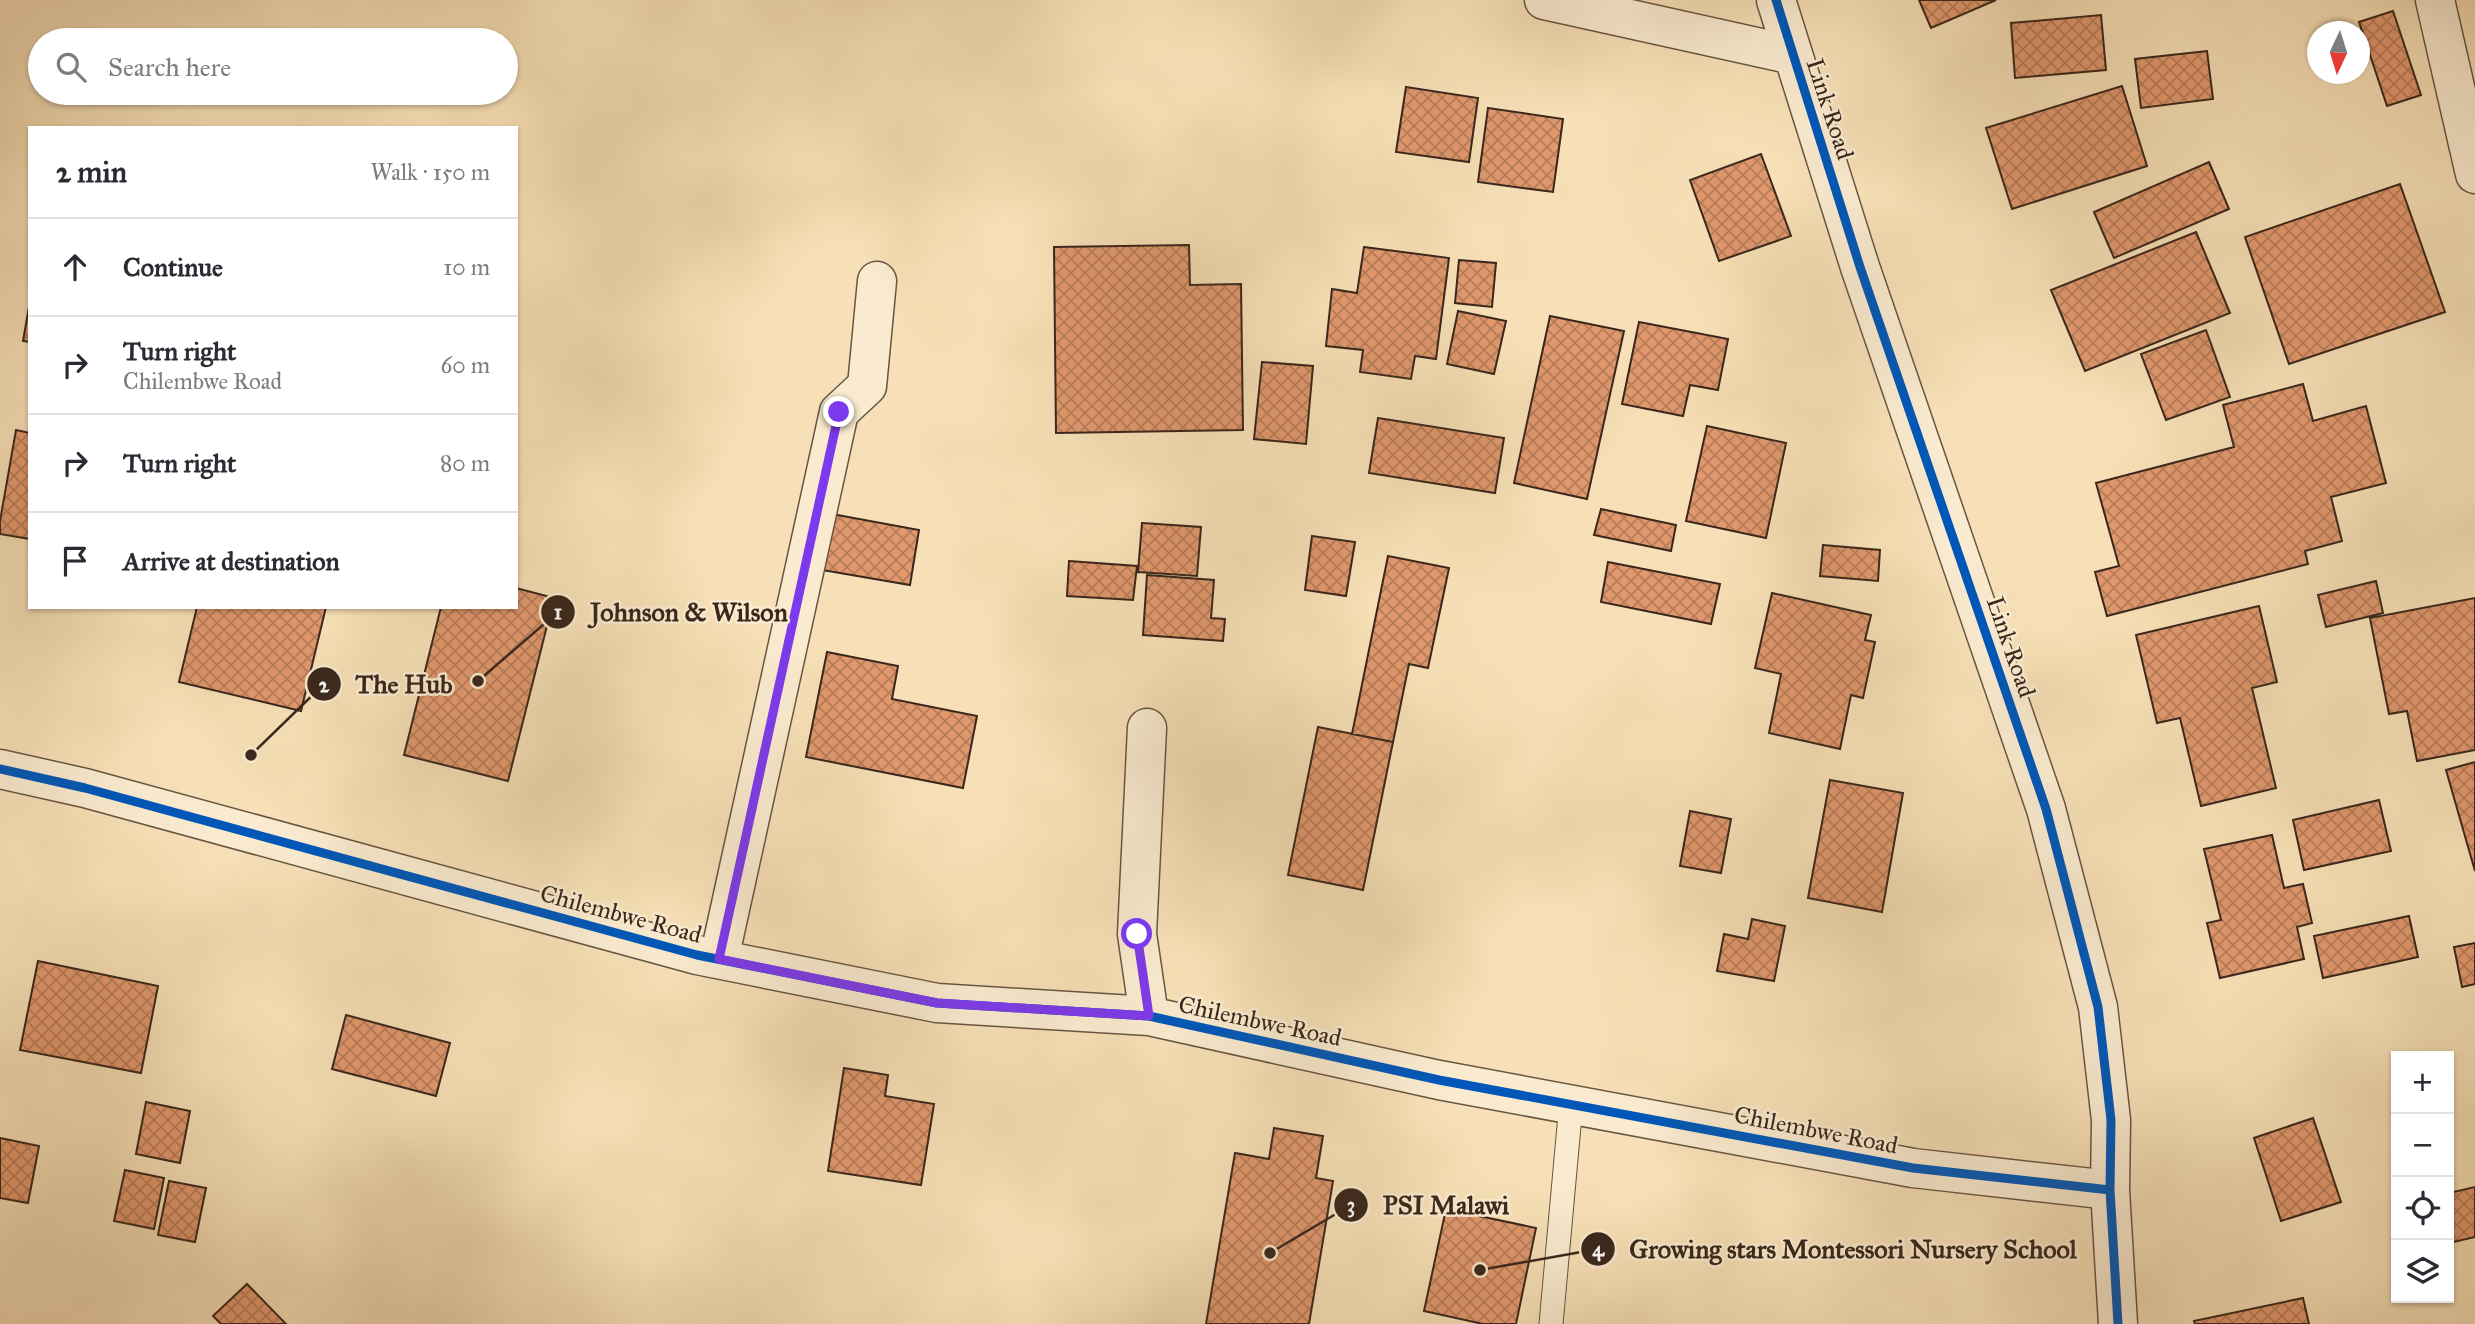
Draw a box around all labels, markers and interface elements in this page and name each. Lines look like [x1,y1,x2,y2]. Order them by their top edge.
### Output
north arrow [2307,21,2370,84]
search box [28,28,518,105]
icon: search [52,48,90,86]
text: Search here [108,51,231,83]
street label: Link Road [1800,55,1860,163]
text: 2 min [56,154,127,190]
text: Walk · 150 m [370,158,490,186]
icon: ahead [56,248,94,286]
text: Continue [123,251,223,283]
text: 10 m [443,253,490,281]
text: Turn right [123,335,236,367]
icon: right [56,346,94,384]
text: 60 m [441,351,490,379]
text: Chilembwe Road [123,367,282,395]
route end [823,396,854,427]
icon: right [56,444,94,482]
text: Turn right [123,447,236,479]
text: 80 m [440,449,490,477]
icon: arrive [56,542,94,580]
text: Arrive at destination [123,545,340,577]
callout: Johnson & Wilson [541,588,801,635]
street label: Link Road [1980,593,2042,701]
text: Johnson & Wilson [587,596,788,629]
text: 1 [554,599,562,625]
callout: The Hub [307,661,467,708]
text: The Hub [354,668,453,700]
text: 2 [319,672,330,698]
street label: Chilembwe Road [537,878,705,950]
route start [1121,918,1152,949]
street label: Chilembwe Road [1176,989,1344,1053]
map controls [2391,1051,2454,1303]
button: + [2391,1051,2454,1114]
street label: Chilembwe Road [1732,1099,1900,1161]
button: − [2391,1114,2454,1177]
button: locate [2391,1177,2454,1240]
callout: PSI Malawi [1333,1181,1523,1228]
text: PSI Malawi [1383,1189,1510,1221]
text: 3 [1347,1192,1355,1218]
callout: Growing stars Montessori Nursery School [1580,1226,2091,1273]
text: Growing stars Montessori Nursery School [1629,1233,2078,1266]
text: 4 [1592,1236,1605,1262]
button: layers [2391,1240,2454,1303]

